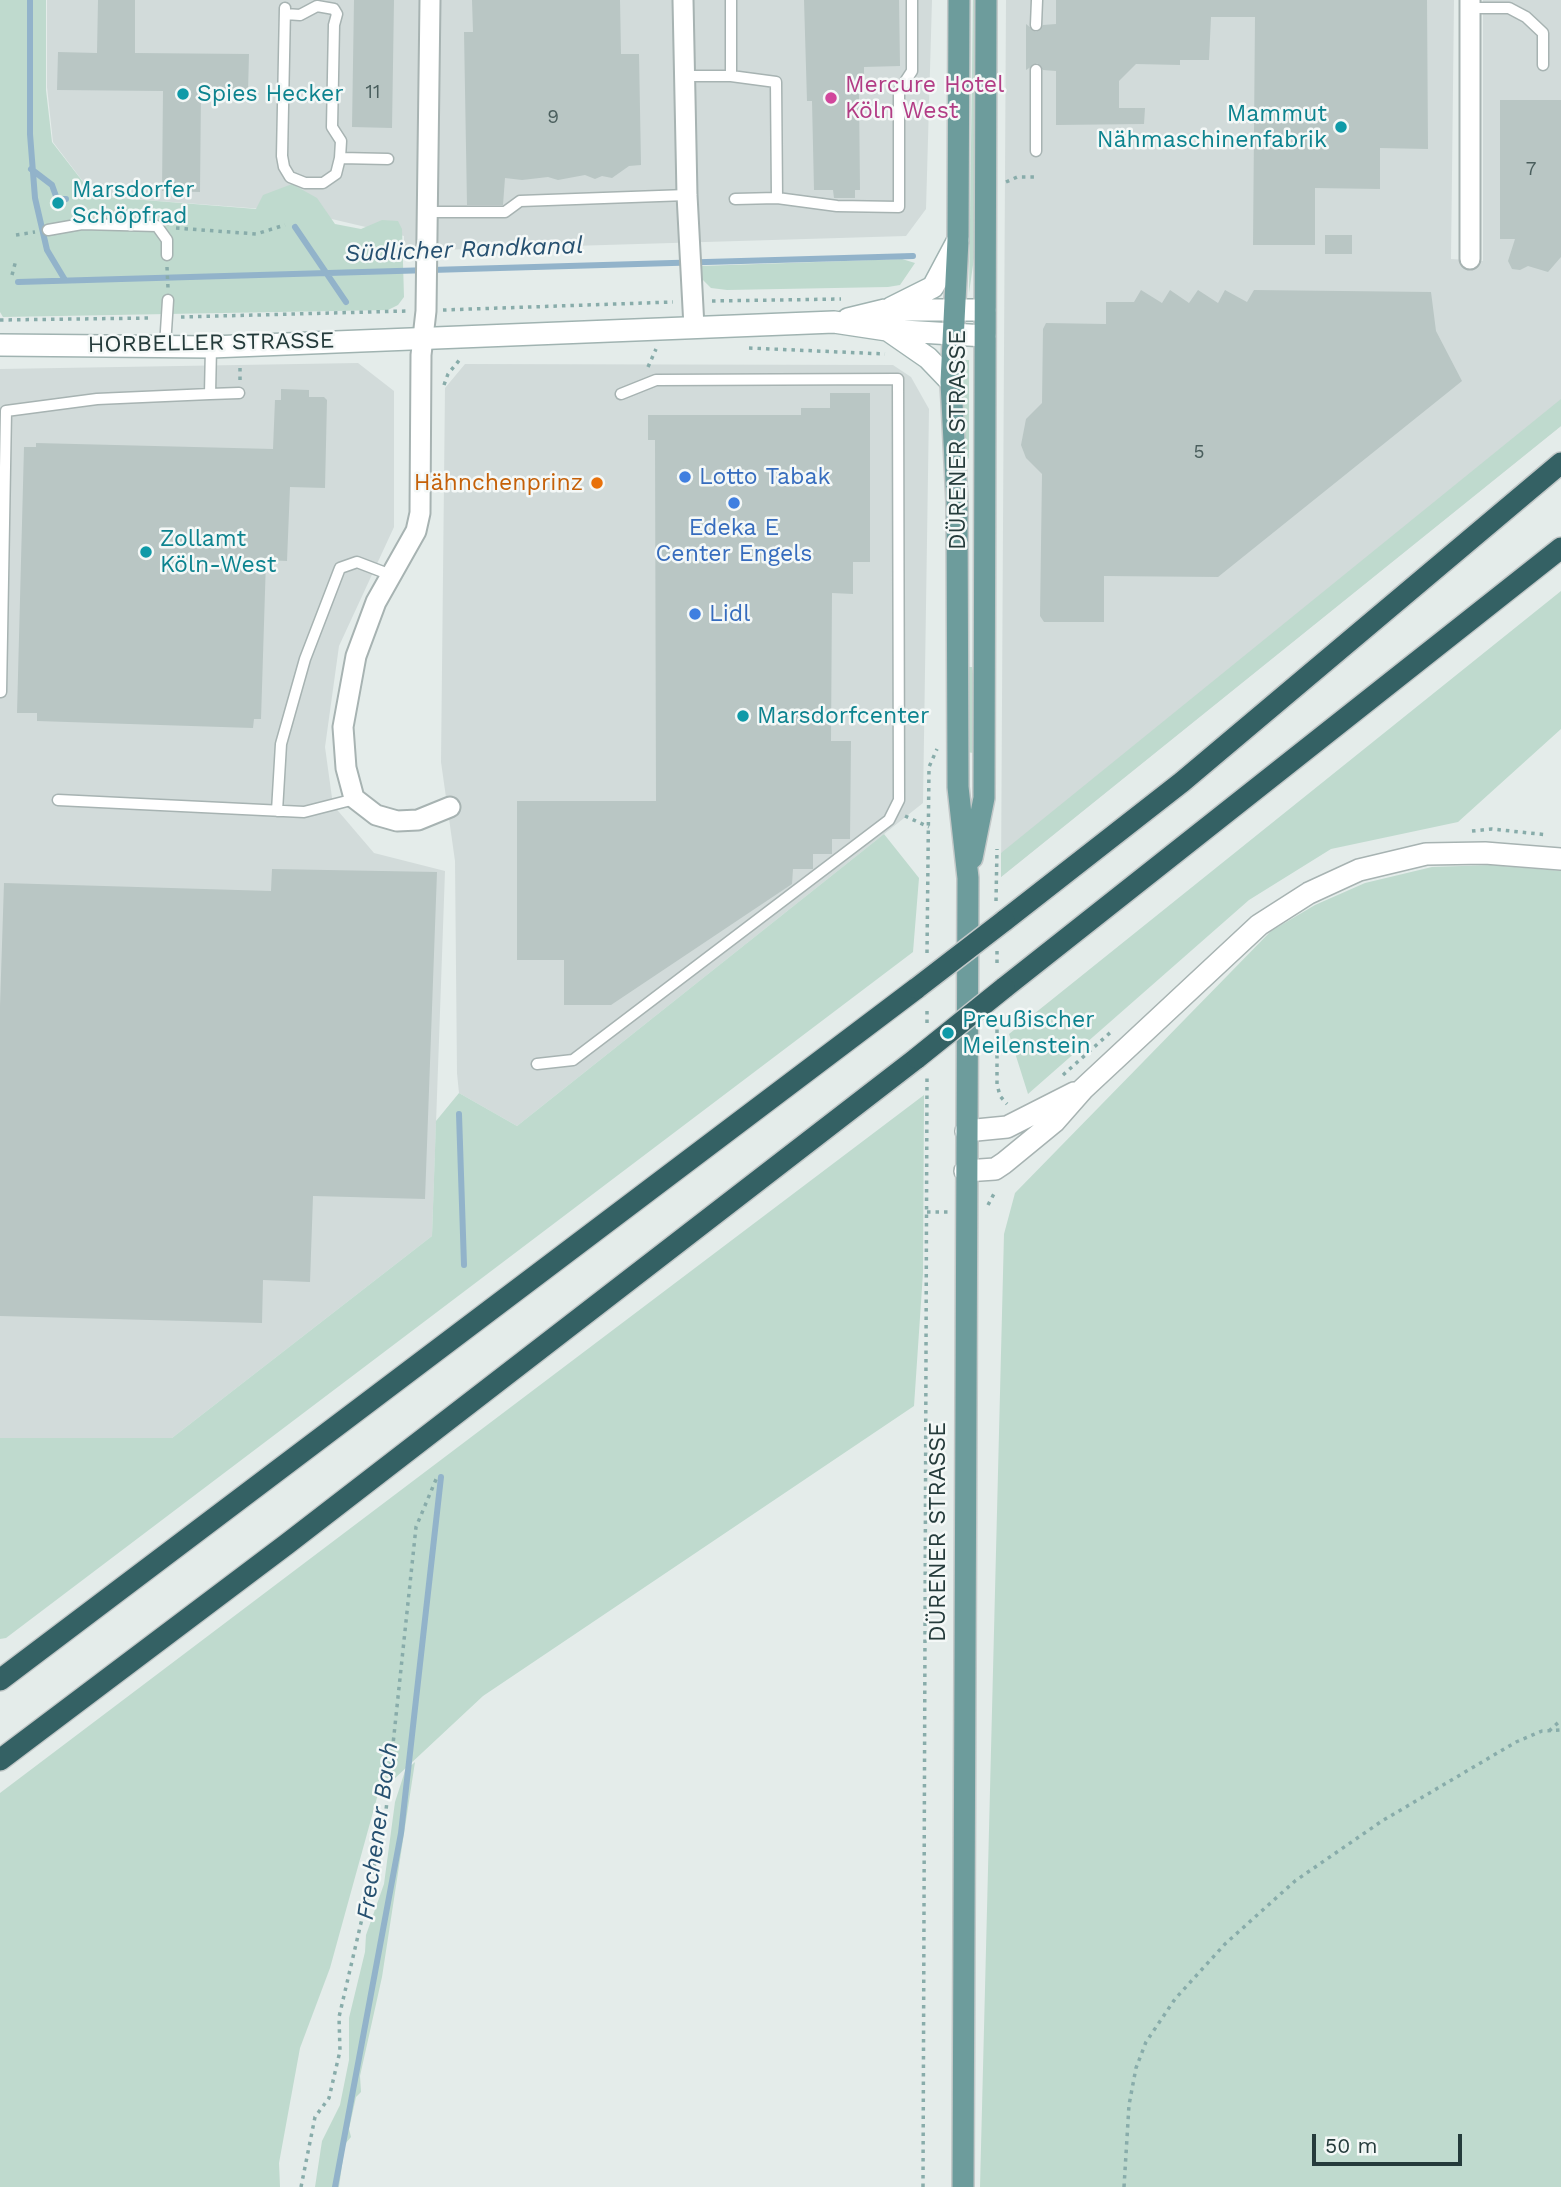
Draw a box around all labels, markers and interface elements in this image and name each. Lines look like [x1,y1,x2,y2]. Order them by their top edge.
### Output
place label: Mercure Hotel Köln West [845,71,1004,125]
place label: Spies Hecker [197,80,344,108]
house number: 11 [366,81,380,103]
marker: Spies Hecker [175,86,191,102]
marker: Mercure Hotel Köln West [823,90,839,106]
place label: Mammut Nähmaschinenfabrik [1097,100,1327,154]
house number: 9 [547,106,559,128]
marker: Mammut Nähmaschinenfabrik [1333,119,1349,135]
house number: 7 [1526,158,1536,180]
place label: Marsdorfer Schöpfrad [72,176,195,230]
marker: Marsdorfer Schöpfrad [50,195,66,211]
water label: Südlicher Randkanal [344,231,584,269]
street label: HORBELLER STRASSE [87,327,335,359]
street label: DÜRENER STRASSE [944,330,972,550]
house number: 5 [1193,441,1205,463]
place label: Lotto Tabak [699,463,831,491]
place label: Hähnchenprinz [414,469,583,497]
marker: Lotto Tabak [677,469,693,485]
marker: Hähnchenprinz [589,475,605,491]
marker: Edeka E Center Engels [726,495,742,511]
place label: Edeka E Center Engels [656,514,812,568]
place label: Zollamt Köln-West [160,525,276,579]
marker: Zollamt Köln-West [138,544,154,560]
place label: Lidl [709,600,750,628]
marker: Lidl [687,606,703,622]
place label: Marsdorfcenter [757,702,929,730]
marker: Marsdorfcenter [735,708,751,724]
place label: Preußischer Meilenstein [962,1006,1095,1060]
marker: Preußischer Meilenstein [940,1025,956,1041]
street label: DÜRENER STRASSE [924,1422,952,1642]
water label: Frechener Bach [351,1740,405,1922]
scale bar [1316,2120,1466,2164]
text: 50 m [1325,2133,1377,2158]

